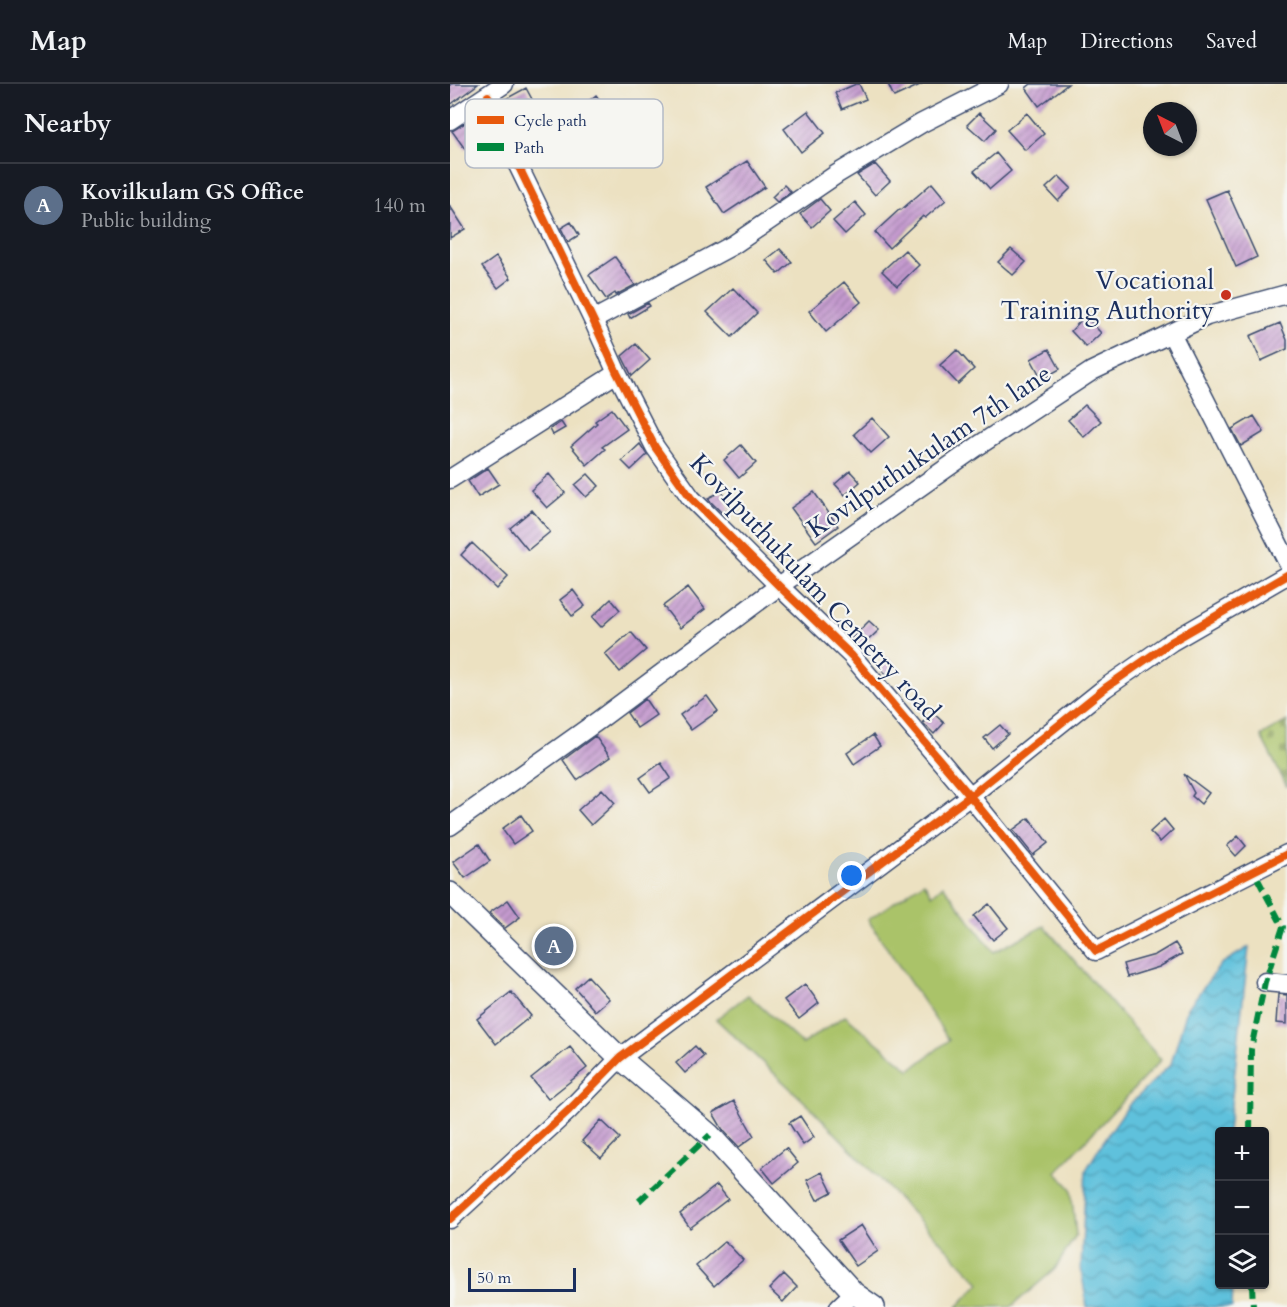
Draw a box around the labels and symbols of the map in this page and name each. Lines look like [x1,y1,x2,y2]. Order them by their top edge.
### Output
legend [465,99,663,168]
north arrow [1143,102,1197,156]
text: Cycle path [514,110,587,132]
text: Path [514,137,544,159]
place label: Vocational Training Authority [1000,263,1214,328]
marker: Vocational Training Authority [1219,288,1233,302]
street label: Kovilputhukulam 7th lane [800,356,1058,546]
street label: Kovilputhukulam Cemetry road [682,446,948,728]
your location [837,861,866,890]
pin: A [534,924,574,968]
scale bar [468,1265,576,1292]

